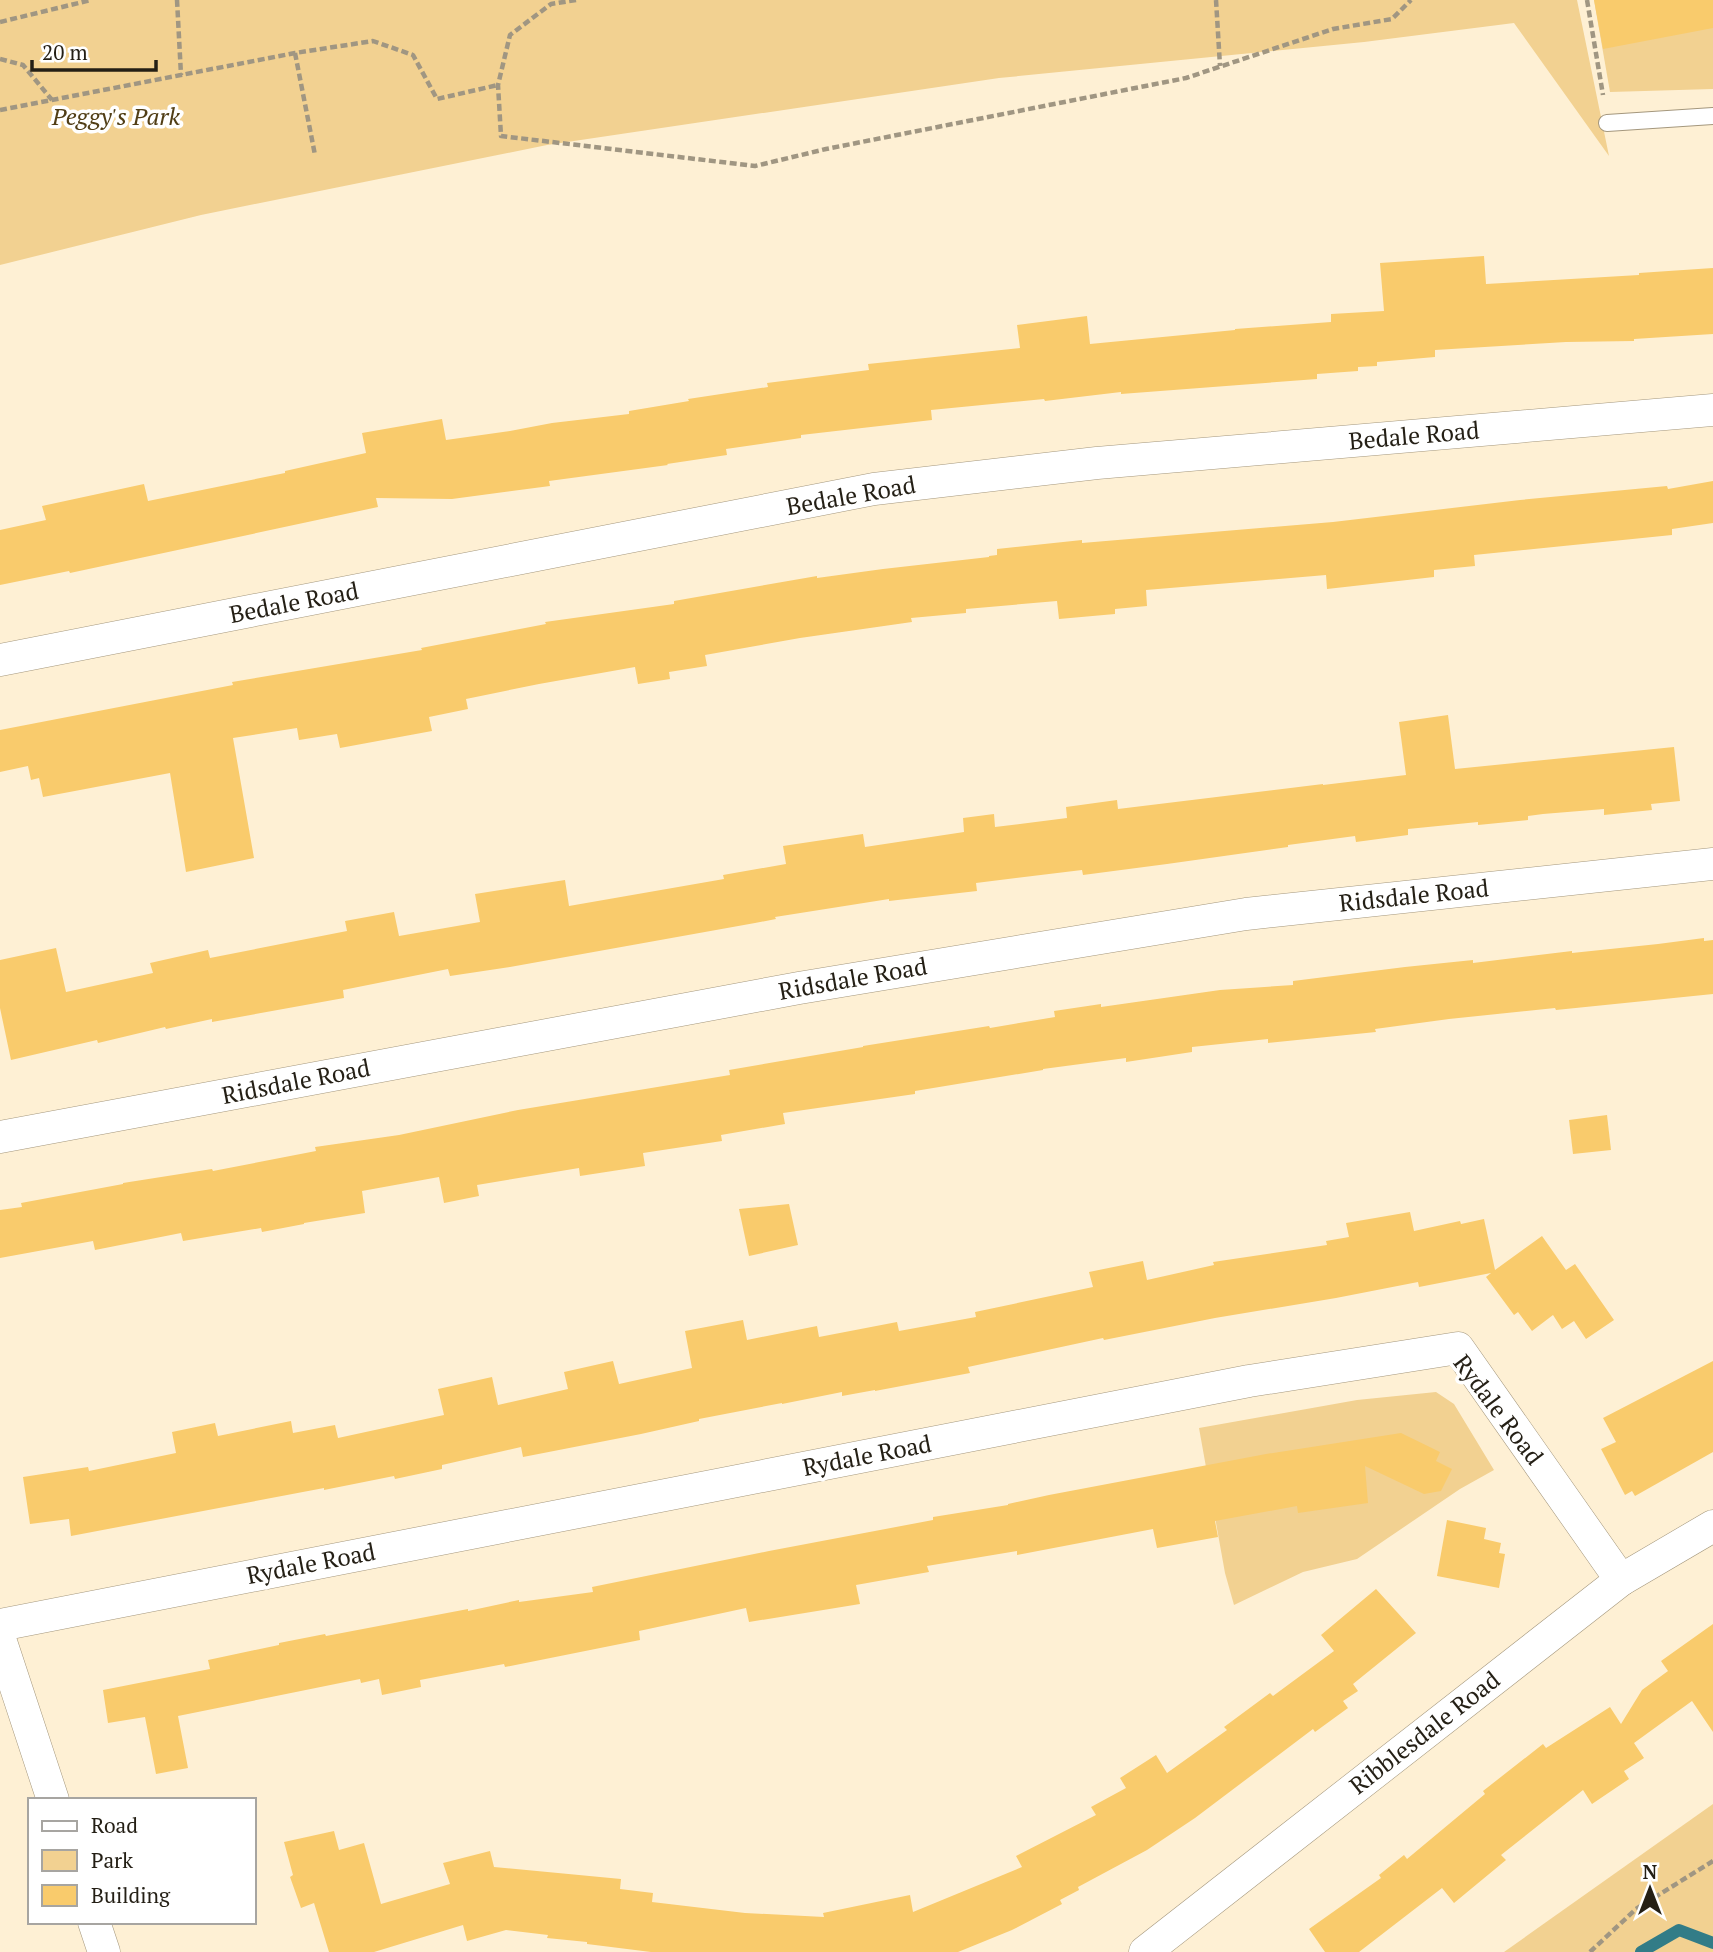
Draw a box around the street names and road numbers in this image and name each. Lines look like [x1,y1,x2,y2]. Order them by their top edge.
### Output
street label: Bedale Road [1347,413,1481,457]
street label: Bedale Road [784,468,918,522]
street label: Bedale Road [226,574,361,630]
street label: Ridsdale Road [1337,871,1490,919]
street label: Ridsdale Road [776,949,930,1007]
street label: Ridsdale Road [219,1051,373,1111]
street label: Rydale Road [1447,1348,1551,1471]
street label: Rydale Road [800,1427,934,1483]
street label: Rydale Road [244,1535,378,1591]
street label: Ribblesdale Road [1343,1663,1506,1801]

